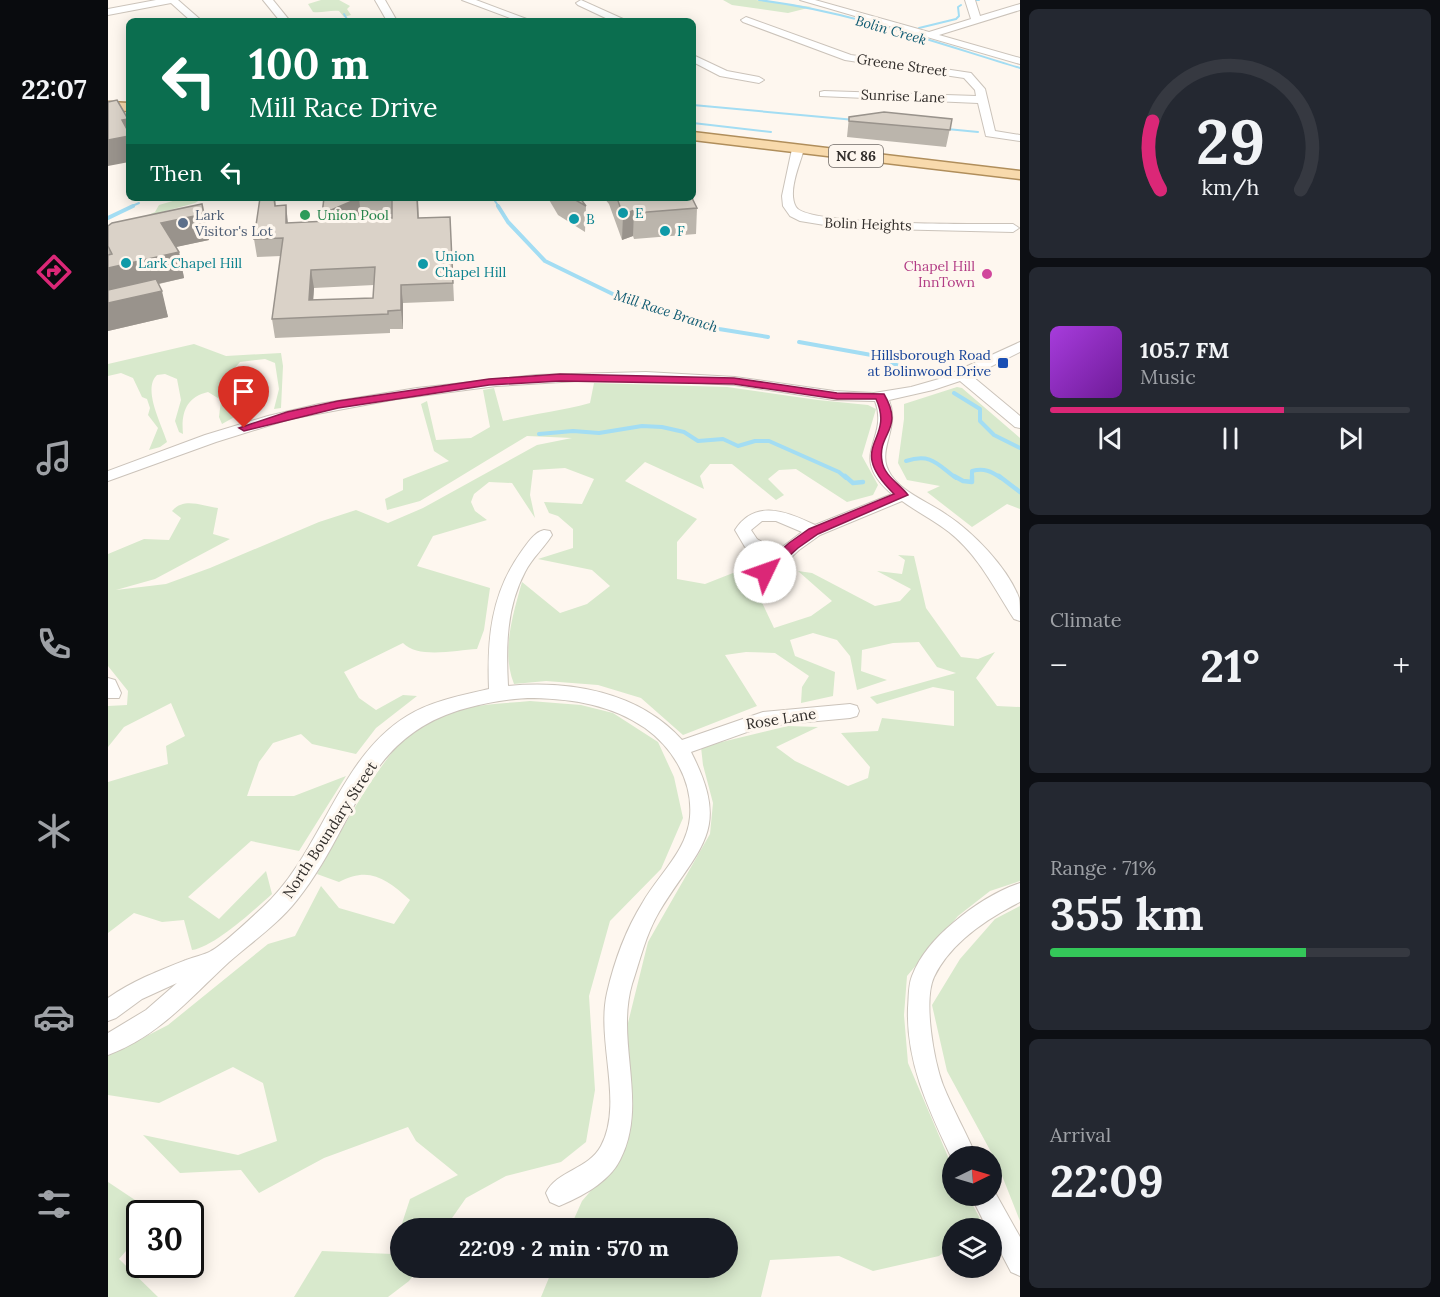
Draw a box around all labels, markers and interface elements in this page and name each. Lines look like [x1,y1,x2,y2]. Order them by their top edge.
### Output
water label: Bolin Creek [853,11,929,49]
text: 100 m [249,37,369,91]
icon: left [150,42,228,120]
street label: Greene Street [856,50,949,80]
text: 22:07 [21,72,87,106]
street label: Sunrise Lane [861,86,946,106]
text: Mill Race Drive [249,90,438,124]
text: 29 [1195,101,1265,181]
road number: NC 86 [829,145,883,167]
icon: left [215,156,248,189]
text: Then [150,159,203,187]
text: km/h [1201,174,1259,202]
place label: E [635,204,644,222]
place label: Lark Visitor's Lot [194,206,274,240]
place label: Union Pool [317,206,389,224]
marker: E [616,206,630,220]
marker: Union Pool [298,208,312,222]
place label: B [586,210,595,228]
marker: B [567,212,581,226]
street label: Bolin Heights [824,213,912,235]
marker: Lark Visitor's Lot [176,216,190,230]
place label: F [677,222,685,240]
marker: F [658,224,672,238]
place label: Union Chapel Hill [435,247,506,281]
icon: directions [33,251,75,293]
place label: Lark Chapel Hill [138,254,242,272]
marker: Lark Chapel Hill [119,256,133,270]
marker: Union Chapel Hill [416,257,430,271]
place label: Chapel Hill InnTown [904,257,975,291]
marker: Chapel Hill InnTown [980,267,994,281]
water label: Mill Race Branch [612,286,720,336]
text: 105.7 FM [1140,336,1229,364]
place label: Hillsborough Road at Bolinwood Drive [867,346,991,380]
marker: Hillsborough Road at Bolinwood Drive [996,356,1010,370]
text: Music [1140,364,1196,389]
pin [218,366,269,428]
icon: arrive [227,375,260,408]
icon: previous [1094,422,1127,455]
icon: pause [1214,422,1247,455]
icon: next [1334,422,1367,455]
icon: music [33,437,75,479]
position arrow [733,540,797,604]
text: Climate [1050,607,1122,632]
icon: phone [33,623,75,665]
text: 21° [1200,637,1260,694]
text: − [1050,644,1068,686]
text: + [1392,644,1410,686]
street label: Rose Lane [744,704,818,733]
street label: North Boundary Street [278,758,381,902]
icon: climate [33,810,75,852]
text: Range · 71% [1050,855,1156,880]
text: 355 km [1050,885,1204,942]
icon: car [33,996,75,1038]
text: Arrival [1050,1122,1111,1147]
north arrow [942,1146,1002,1206]
map controls [942,1146,1002,1278]
text: 22:09 [1050,1152,1164,1209]
icon: filters [33,1183,75,1225]
speed limit sign: 30 [126,1200,204,1278]
button: layers [942,1218,1002,1278]
text: 22:09 · 2 min · 570 m [459,1234,669,1262]

